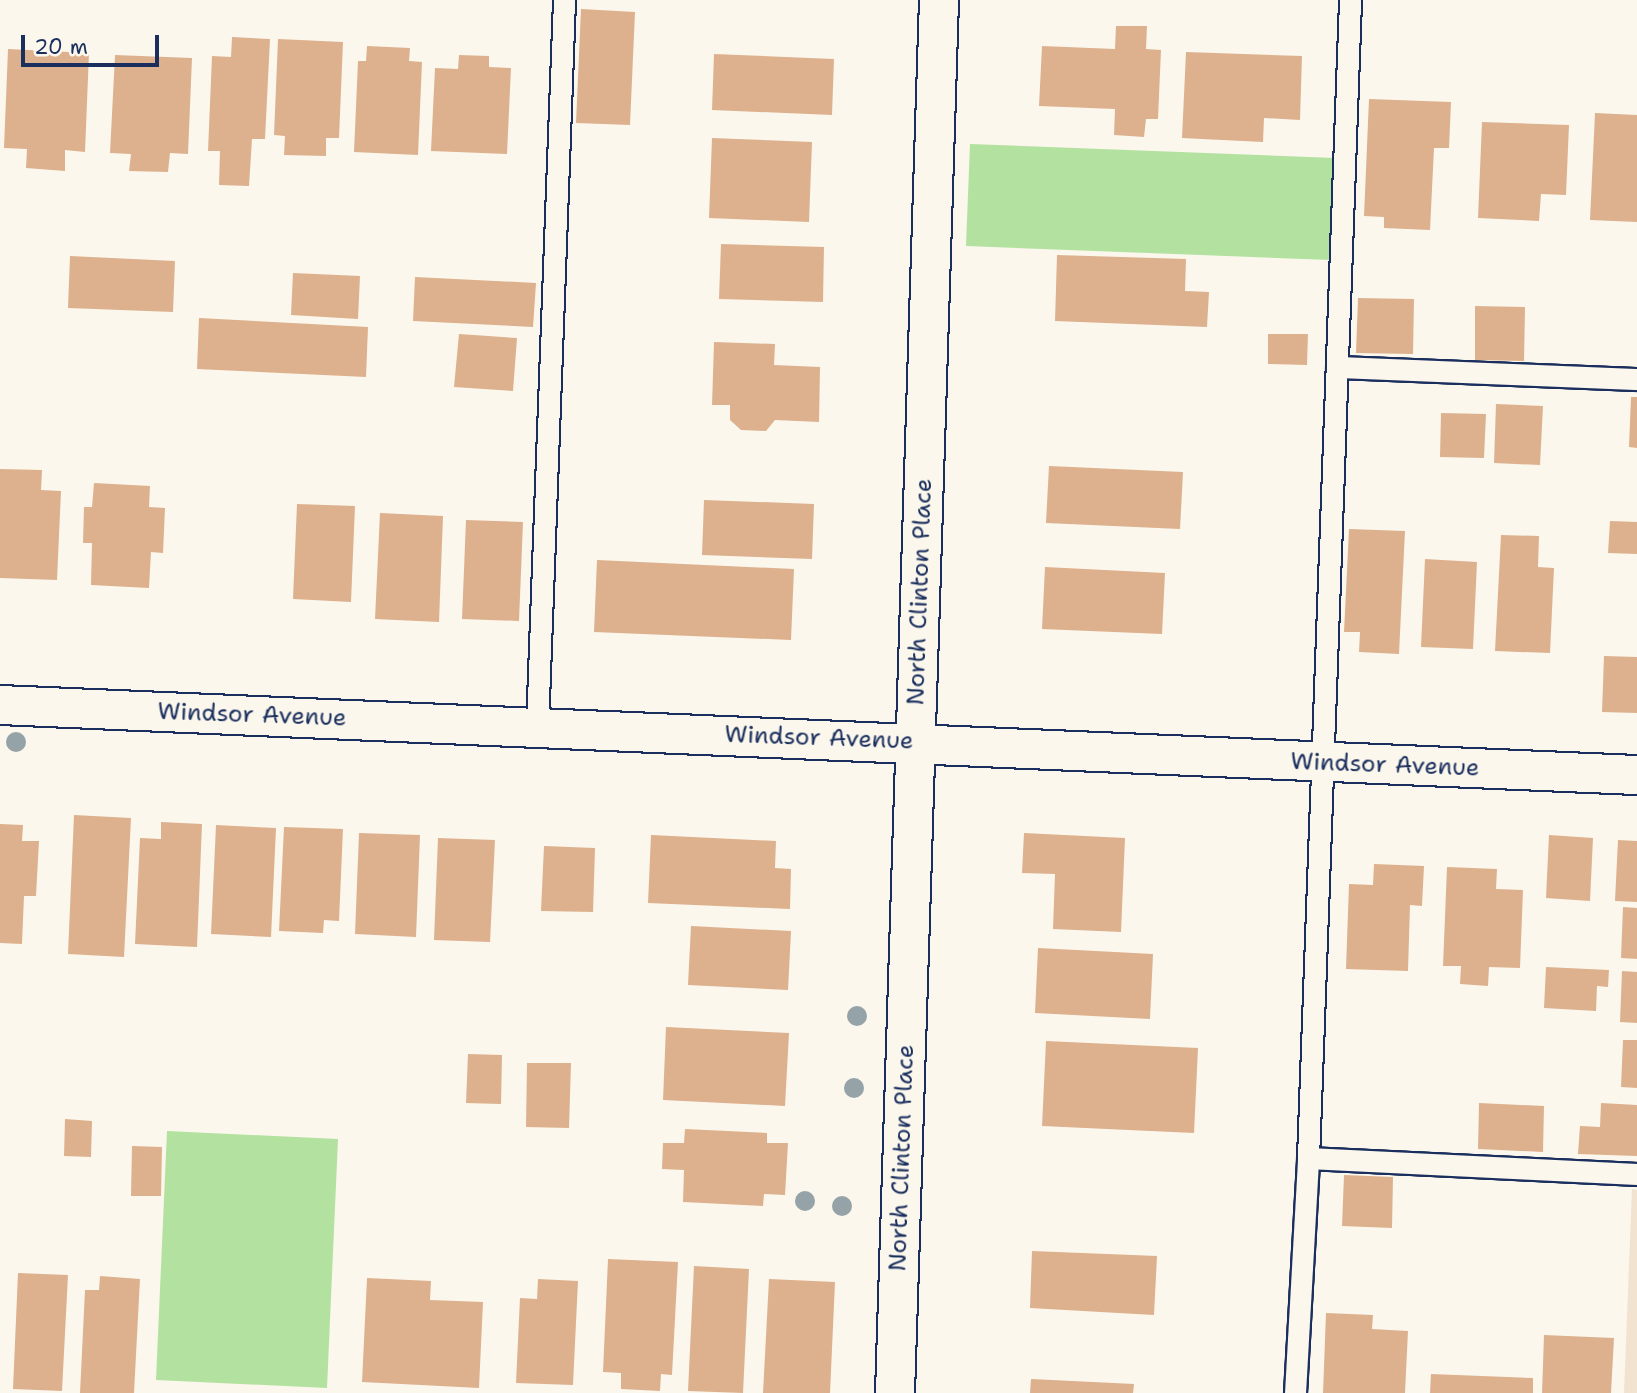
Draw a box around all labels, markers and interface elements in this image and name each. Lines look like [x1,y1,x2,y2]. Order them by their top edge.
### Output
scale bar [24,21,163,65]
text: 20 m [34,33,88,61]
street label: North Clinton Place [902,478,938,706]
street label: Windsor Avenue [157,697,347,733]
street label: Windsor Avenue [724,720,914,756]
street label: Windsor Avenue [1290,747,1480,783]
street label: North Clinton Place [884,1044,920,1272]

